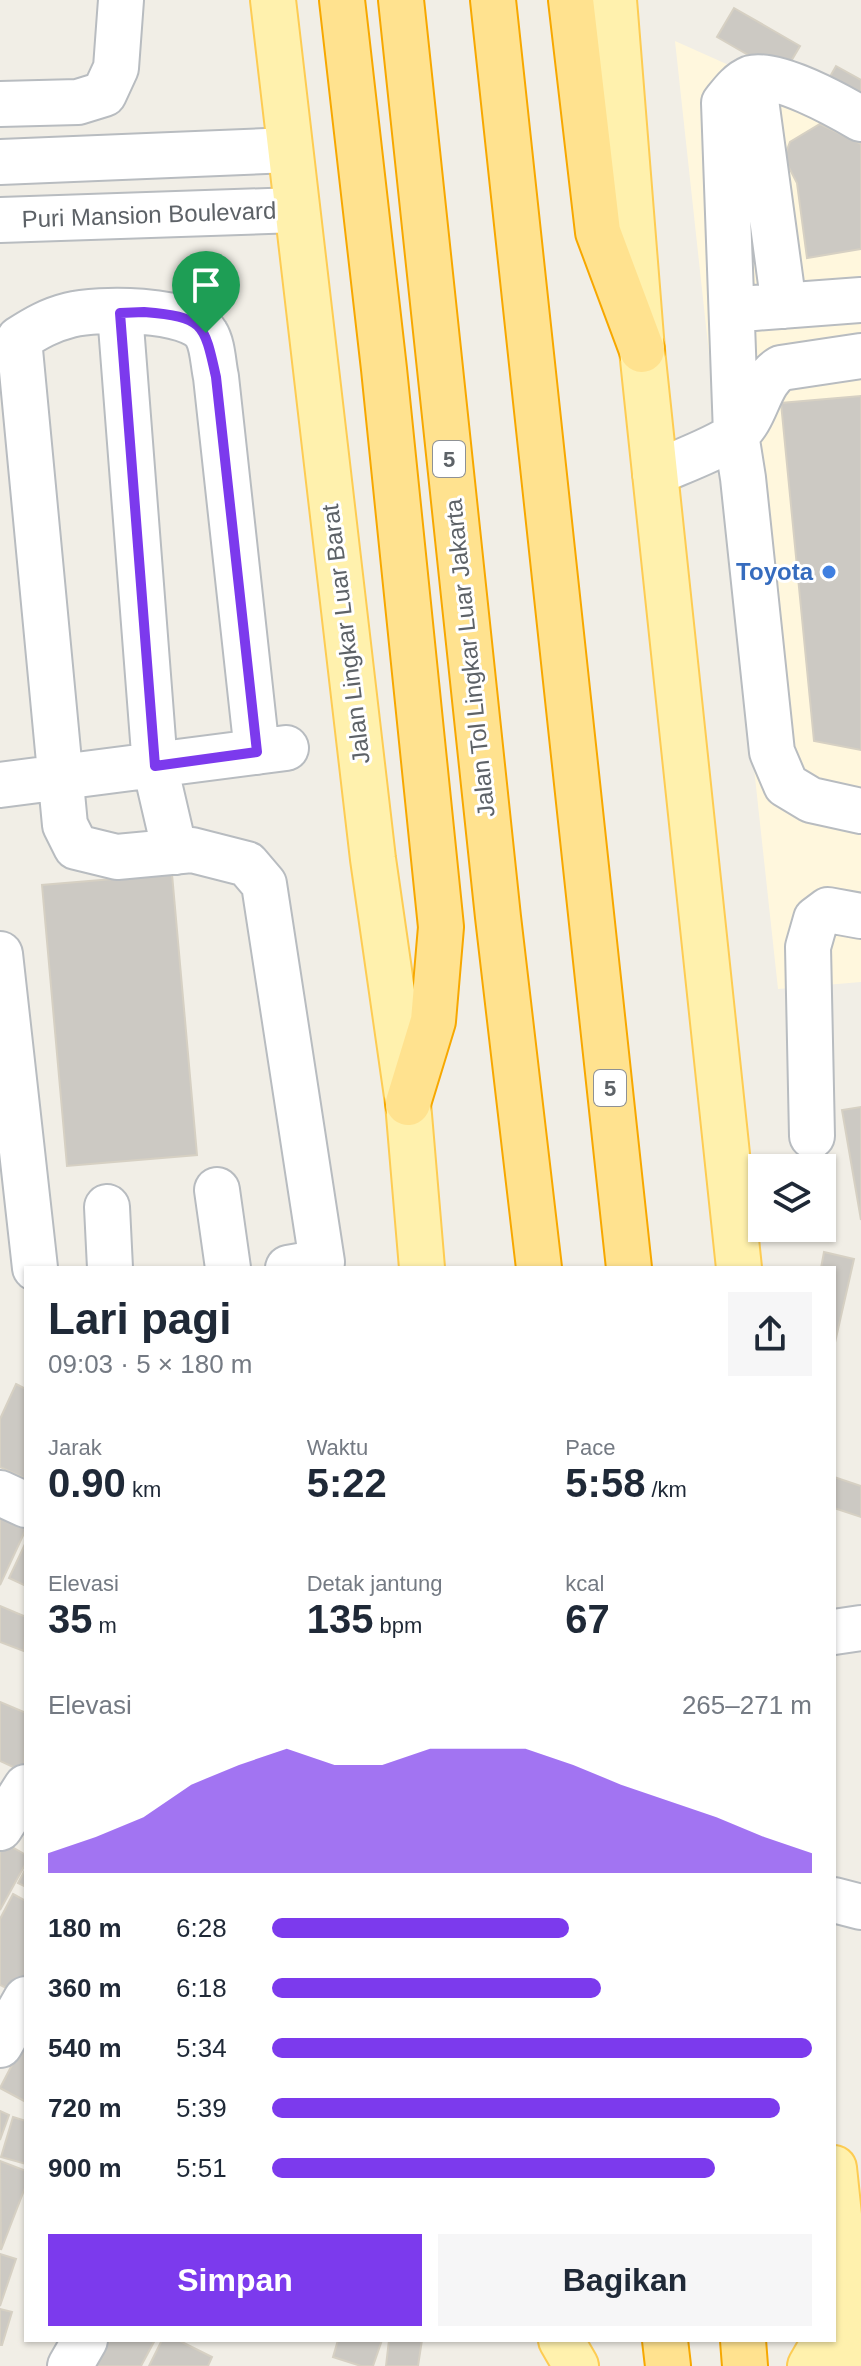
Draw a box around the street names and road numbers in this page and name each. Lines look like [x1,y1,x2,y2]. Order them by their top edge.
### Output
street label: Puri Mansion Boulevard [21,197,277,232]
road number: 5 [433,441,465,477]
street label: Jalan Tol Lingkar Luar Jakarta [439,497,500,818]
street label: Jalan Lingkar Luar Barat [316,502,375,765]
road number: 5 [594,1070,626,1106]

